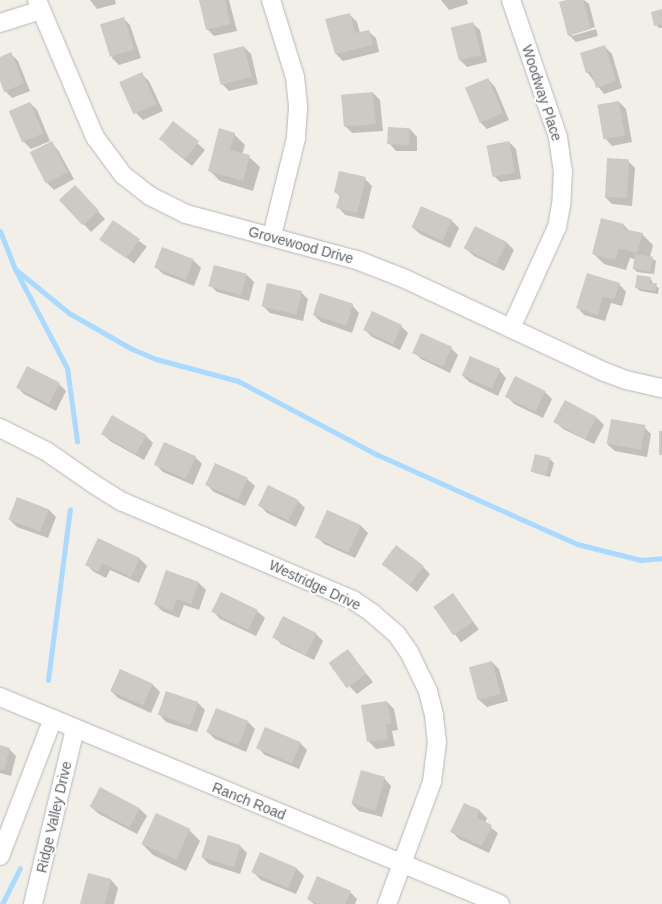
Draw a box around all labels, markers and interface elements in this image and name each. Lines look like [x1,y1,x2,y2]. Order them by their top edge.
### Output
street label: Woodway Place [519,43,565,143]
street label: Grovewood Drive [247,223,355,267]
street label: Westridge Drive [266,556,364,614]
street label: Ridge Valley Drive [33,760,75,874]
street label: Ranch Road [210,779,288,823]

